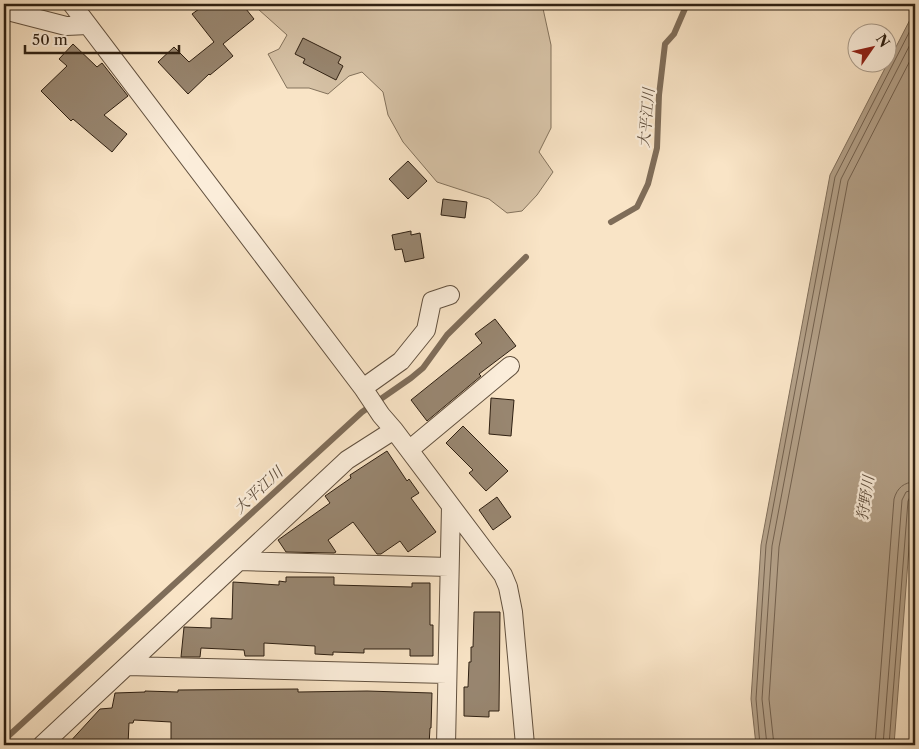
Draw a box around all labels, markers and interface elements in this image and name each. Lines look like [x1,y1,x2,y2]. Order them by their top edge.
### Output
scale bar [25,22,179,54]
north arrow [846,22,896,72]
text: 50 m [32,30,68,49]
text: N [872,31,894,51]
water label: 大平江川 [634,85,658,149]
water label: 大平江川 [230,461,288,517]
water label: 狩野川 [852,472,878,522]

